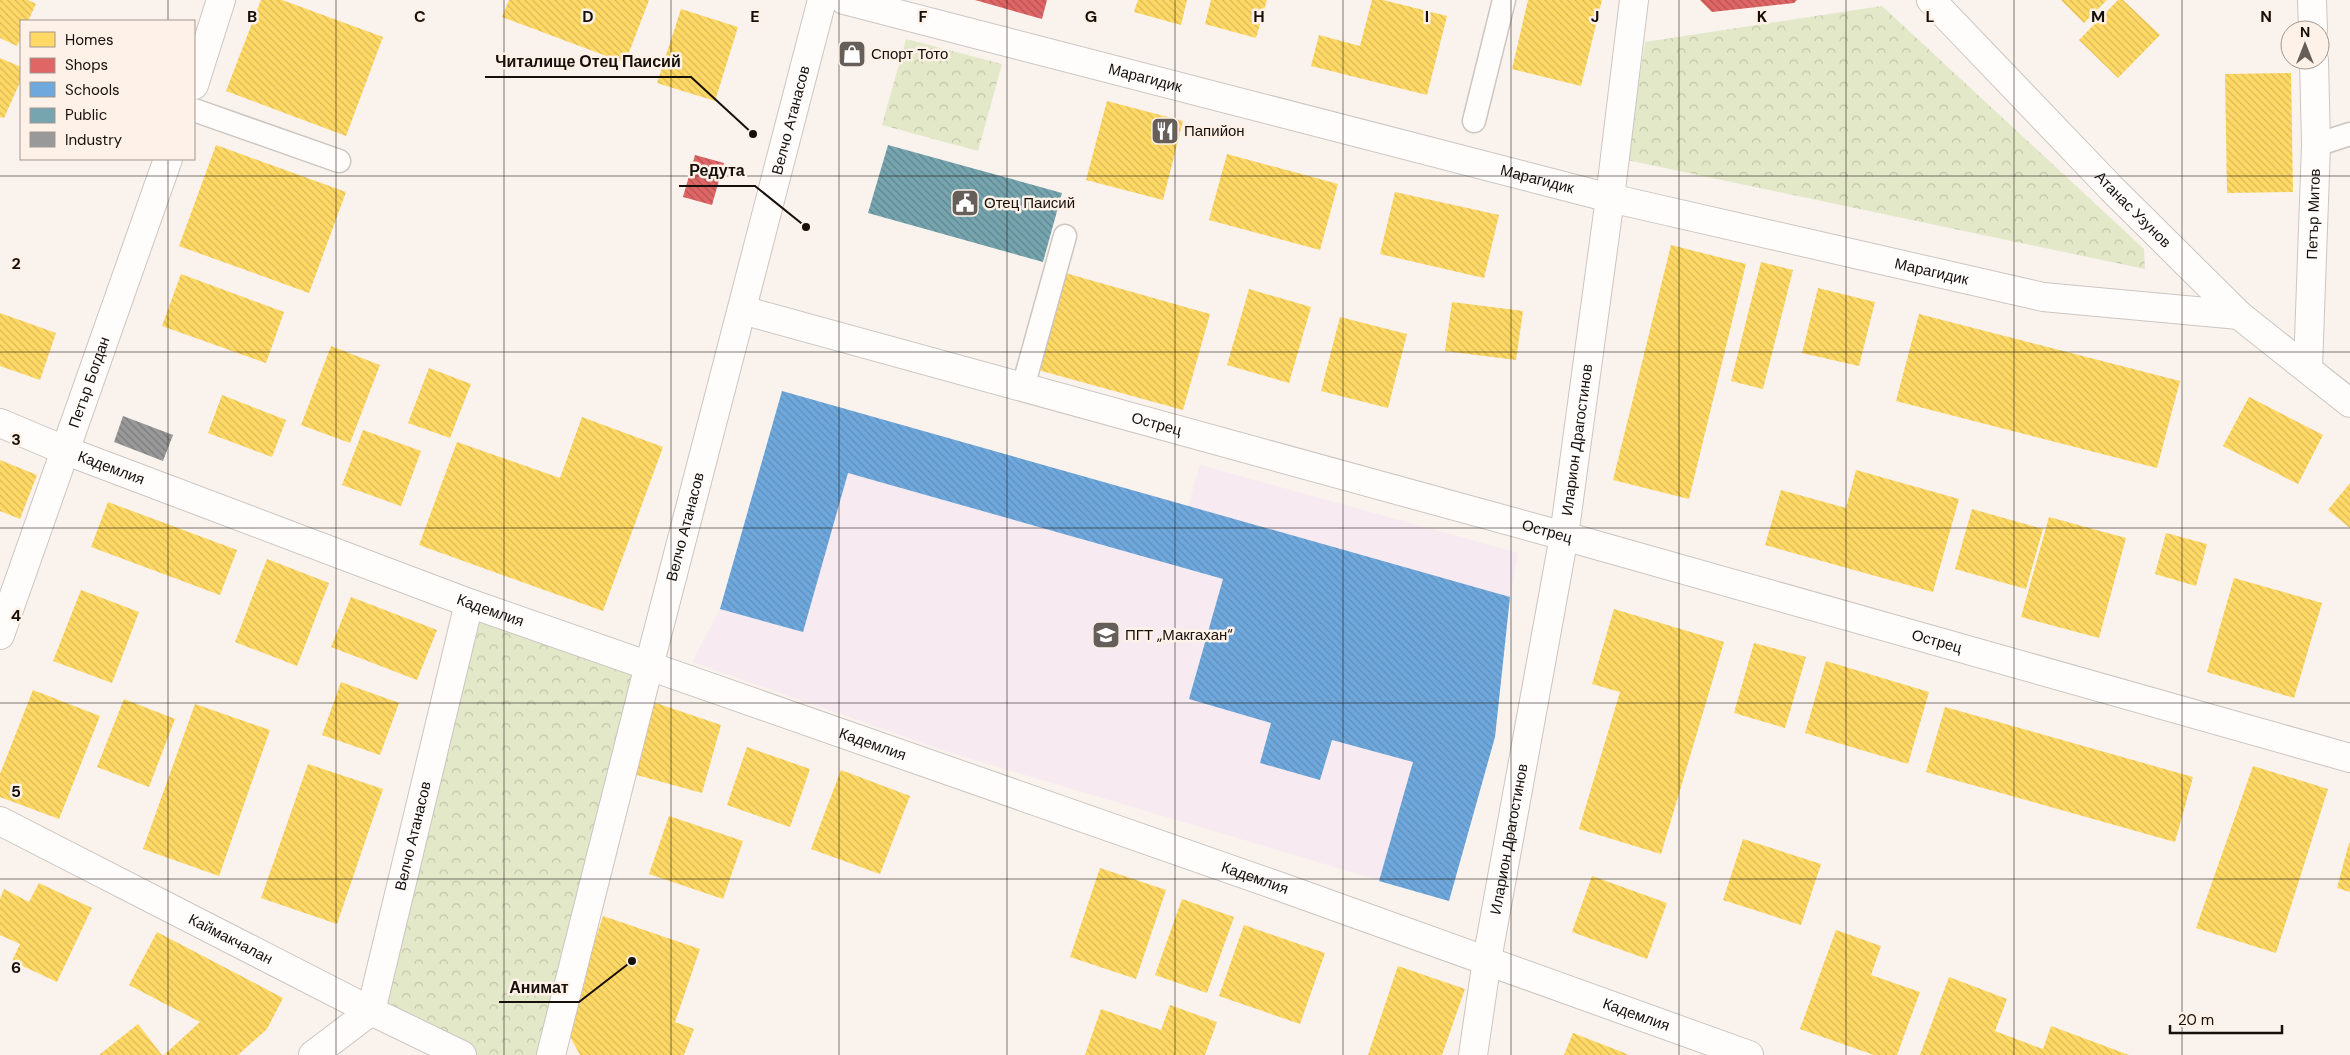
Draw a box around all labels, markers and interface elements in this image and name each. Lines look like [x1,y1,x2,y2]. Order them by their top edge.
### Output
text: B [247,6,257,27]
text: C [414,6,426,27]
text: D [582,6,594,27]
text: E [750,6,760,27]
text: F [919,6,928,27]
text: G [1085,6,1097,27]
text: H [1253,6,1265,27]
text: I [1425,6,1429,27]
text: J [1591,6,1599,27]
text: K [1757,6,1768,27]
text: L [1926,6,1935,27]
text: M [2091,6,2105,27]
text: N [2260,6,2272,27]
legend [20,20,195,160]
north arrow [2280,20,2330,70]
text: N [2300,23,2310,41]
text: Homes [65,30,114,50]
shop icon: Спорт Тото [837,39,867,69]
place label: Спорт Тото [871,44,948,64]
callout: Читалище Отец Паисий [485,46,691,77]
text: Читалище Отец Паисий [495,51,681,72]
text: Shops [65,55,108,75]
street label: Марагидик [1106,59,1184,97]
street label: Велчо Атанасов [767,64,815,177]
text: Schools [65,80,120,100]
text: Public [65,105,107,125]
restaurant icon: Папийон [1150,116,1180,146]
place label: Папийон [1184,121,1245,141]
text: Industry [65,130,123,150]
callout: Редута [679,155,755,186]
text: Редута [689,160,745,181]
street label: Марагидик [1498,160,1577,198]
street label: Атанас Узунов [2090,167,2176,252]
street label: Петър Митов [2302,168,2325,260]
public building icon: Отец Паисий [950,188,980,218]
place label: Отец Паисий [984,193,1075,213]
text: 2 [11,253,21,274]
street label: Марагидик [1893,253,1971,290]
street label: Петър Богдан [64,334,115,431]
street label: Иларион Драгостинов [1557,363,1597,517]
street label: Острец [1129,408,1184,441]
text: 3 [11,429,21,450]
street label: Кадемлия [75,446,147,490]
street label: Велчо Атанасов [661,470,709,583]
street label: Острец [1520,515,1575,548]
street label: Кадемлия [454,589,527,631]
text: 4 [11,605,21,626]
school or university icon: ПГТ „Макгахан“ [1091,620,1121,650]
place label: ПГТ „Макгахан“ [1125,625,1233,645]
street label: Острец [1909,625,1965,658]
street label: Кадемлия [836,723,909,765]
street label: Иларион Драгостинов [1485,762,1532,916]
street label: Велчо Атанасов [390,779,436,893]
text: 5 [11,781,21,802]
street label: Кадемлия [1219,857,1291,899]
street label: Каймакчалан [185,909,276,969]
text: 6 [11,957,21,978]
callout: Анимат [499,971,579,1002]
text: Анимат [509,977,569,998]
street label: Кадемлия [1600,993,1672,1036]
scale bar [2170,1002,2282,1034]
text: 20 m [2178,1010,2214,1030]

